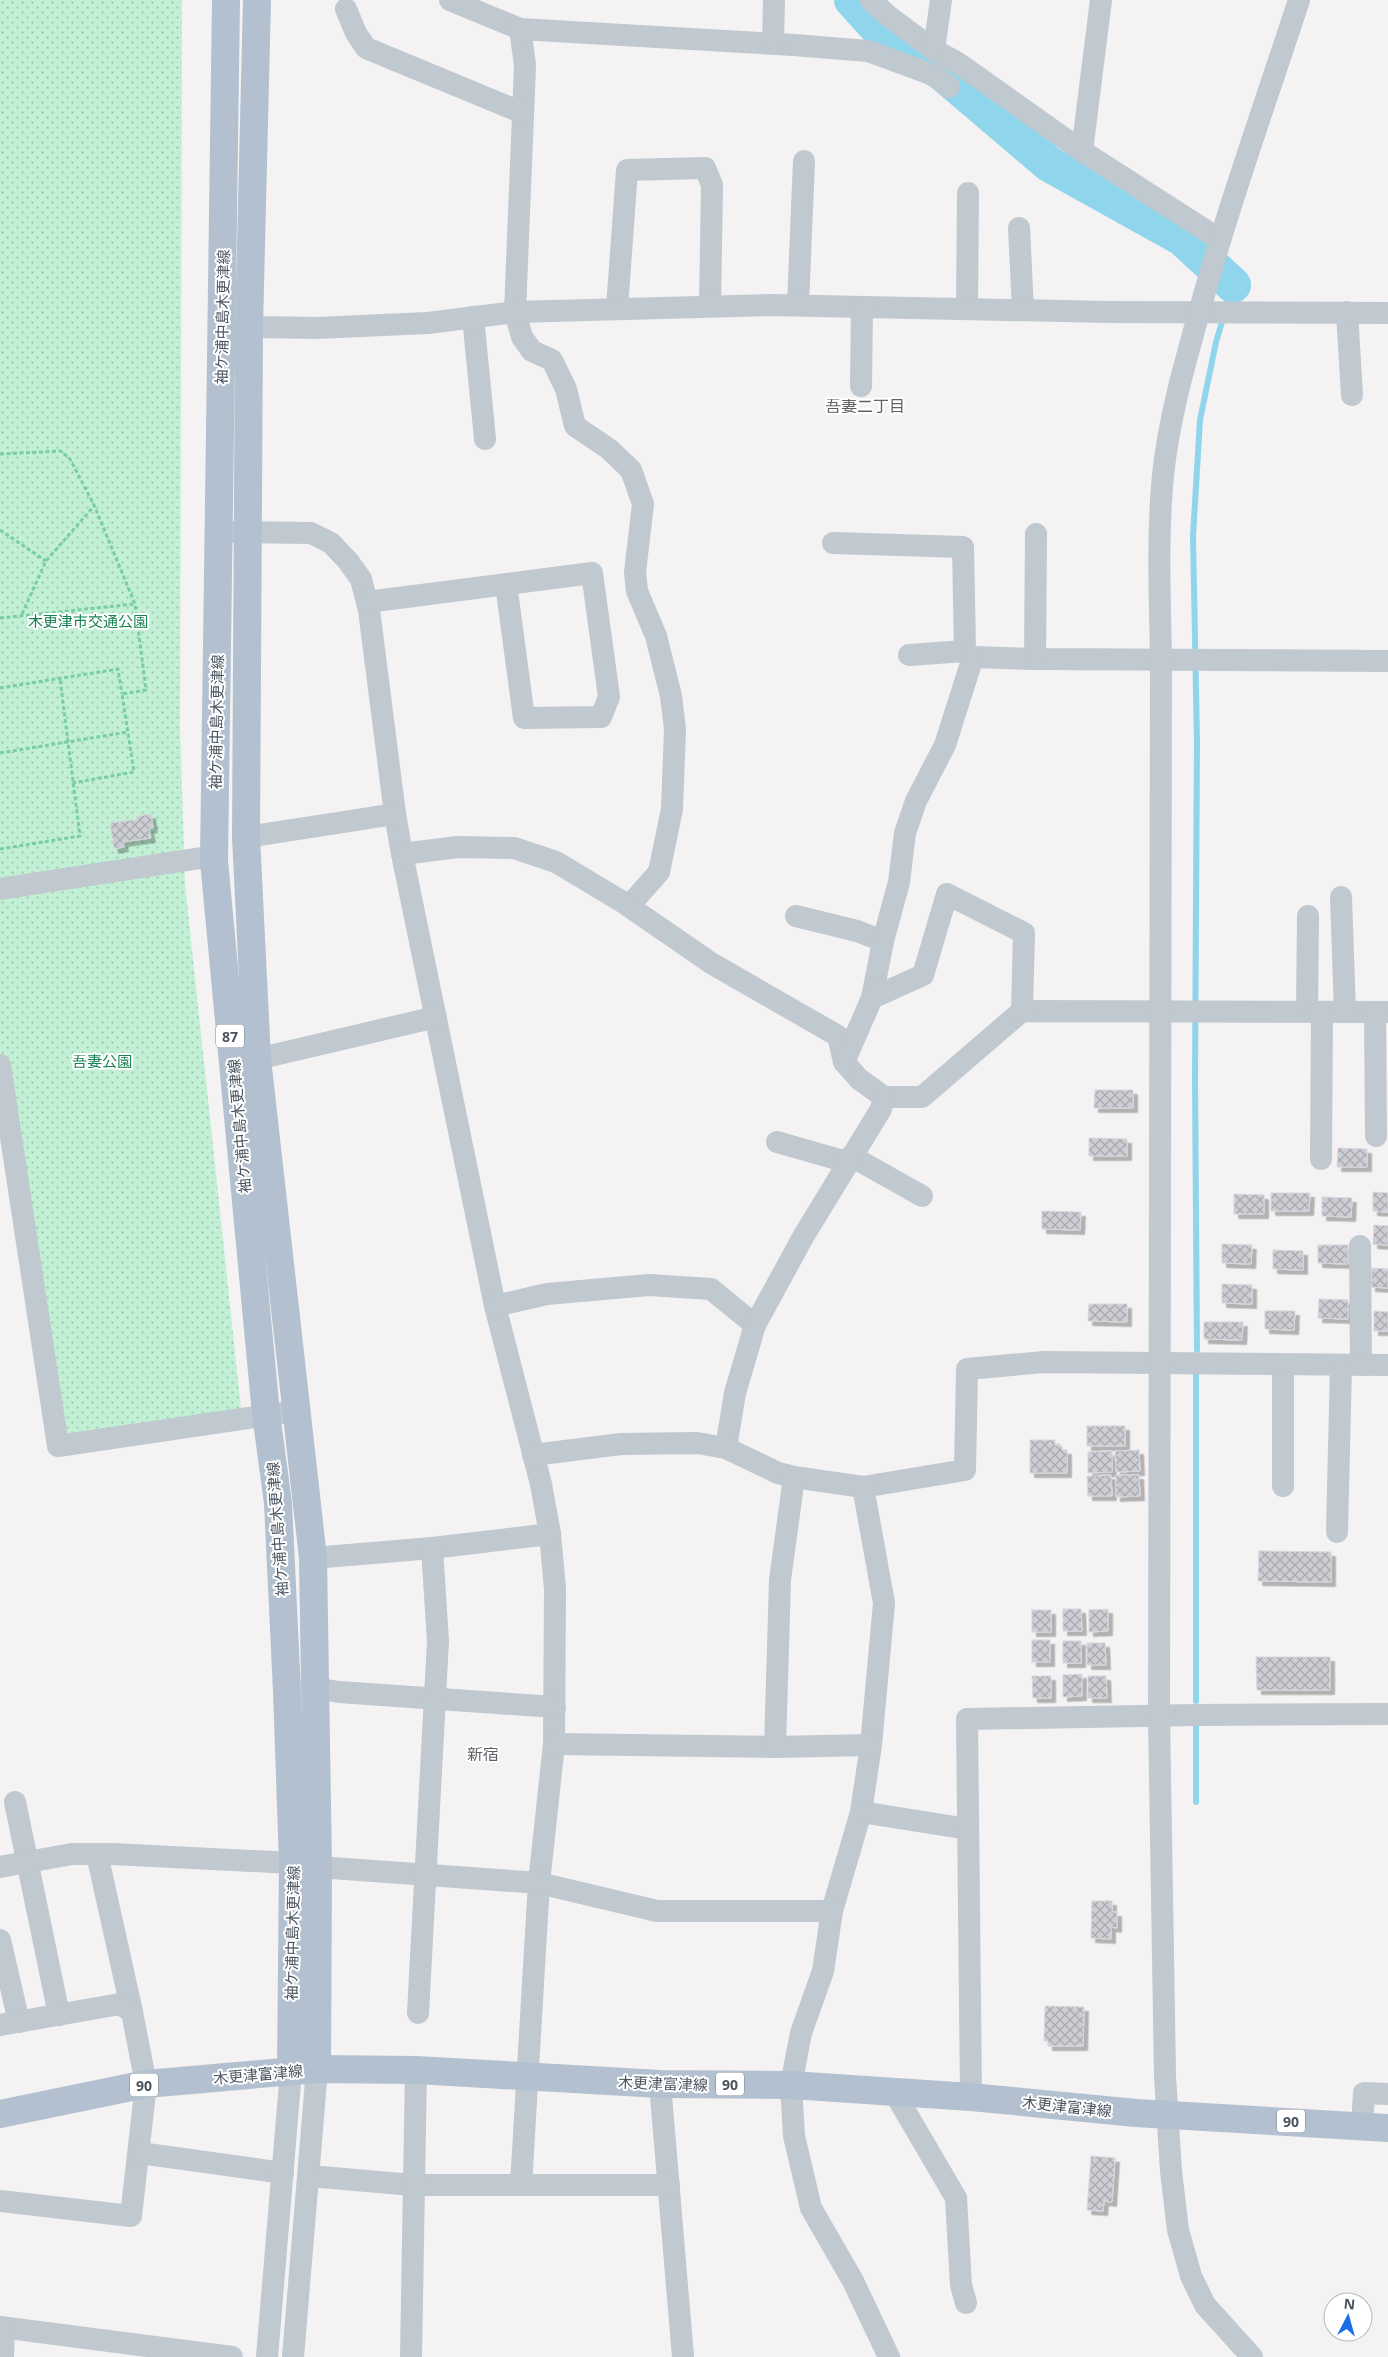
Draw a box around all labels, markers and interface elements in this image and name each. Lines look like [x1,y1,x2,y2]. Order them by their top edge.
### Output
street label: 袖ケ浦中島木更津線 [211,249,233,385]
district label: 吾妻二丁目 [825,395,905,417]
park label: 木更津市交通公園 [28,611,148,631]
street label: 袖ケ浦中島木更津線 [205,654,227,790]
road number: 87 [216,1024,244,1048]
park label: 吾妻公園 [72,1051,132,1071]
street label: 袖ケ浦中島木更津線 [223,1058,255,1194]
street label: 袖ケ浦中島木更津線 [262,1461,292,1597]
district label: 新宿 [467,1743,499,1765]
street label: 袖ケ浦中島木更津線 [281,1865,303,2001]
street label: 木更津富津線 [212,2060,304,2088]
street label: 木更津富津線 [618,2071,708,2095]
road number: 90 [716,2072,744,2096]
road number: 90 [130,2074,158,2096]
street label: 木更津富津線 [1021,2091,1113,2121]
road number: 90 [1277,2110,1305,2132]
north arrow [1323,2292,1373,2342]
text: N [1343,2294,1356,2314]

